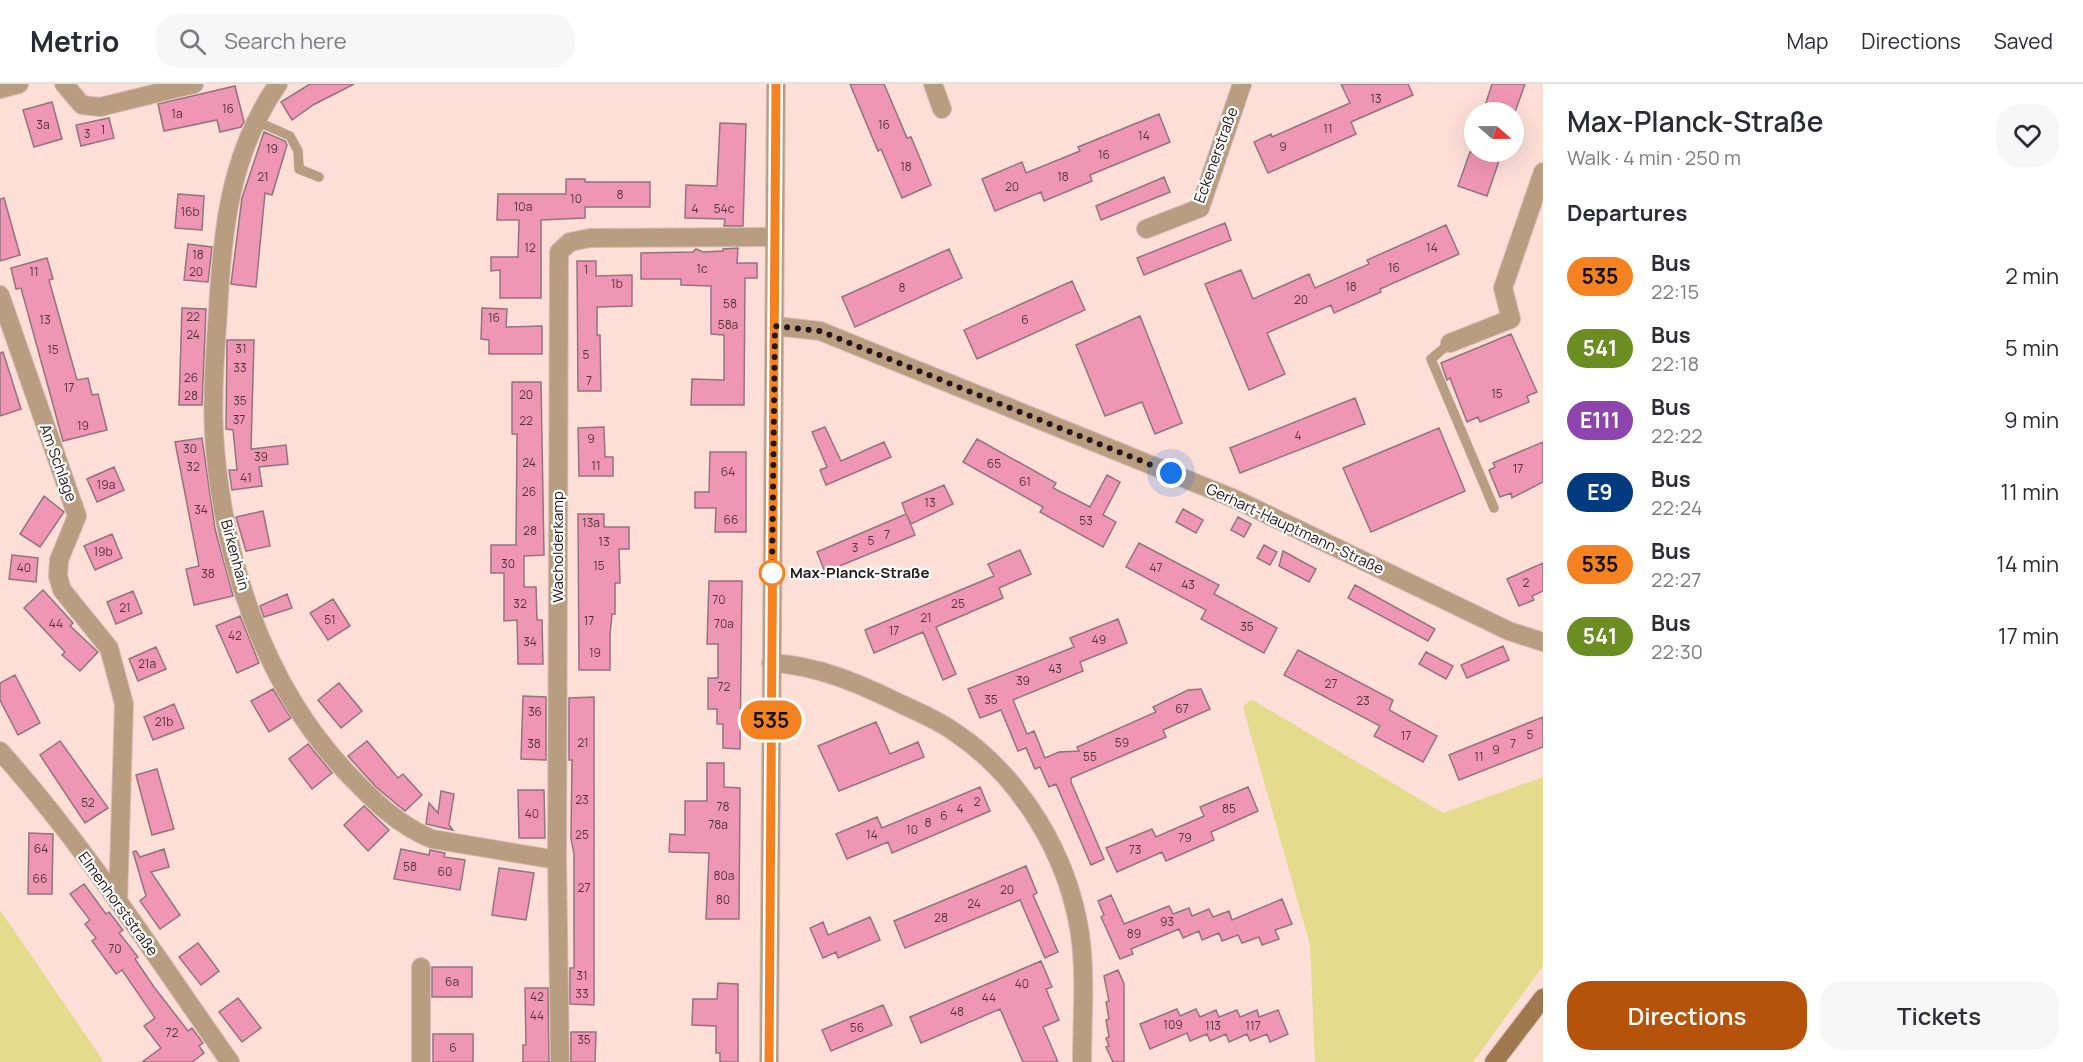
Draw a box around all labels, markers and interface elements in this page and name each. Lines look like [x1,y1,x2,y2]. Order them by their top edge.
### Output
search box [155,14,575,68]
text: Metrio [30,22,119,60]
icon: search [176,25,209,58]
text: Search here [224,26,347,56]
text: Map [1787,27,1828,55]
text: Directions [1861,27,1961,55]
text: Saved [1994,27,2053,55]
house number: 13 [1370,90,1382,107]
house number: 16 [222,100,234,117]
north arrow [1464,102,1524,162]
map controls [1464,102,1524,162]
text: Max-Planck-Straße [1567,102,1824,140]
street label: Eckenerstraße [1188,104,1243,206]
button: heart [1996,104,2059,167]
house number: 1a [171,105,183,122]
house number: 3a [36,116,50,133]
house number: 16 [878,116,890,133]
house number: 11 [1323,120,1333,137]
house number: 1 [101,121,105,138]
house number: 3 [84,125,90,142]
house number: 14 [1138,127,1150,144]
house number: 9 [1279,138,1287,155]
house number: 19 [266,140,278,157]
text: Walk · 4 min · 250 m [1567,144,1741,171]
house number: 16 [1098,146,1110,163]
house number: 18 [900,158,912,175]
house number: 21 [257,168,269,185]
house number: 18 [1057,168,1069,185]
house number: 20 [1005,178,1019,195]
house number: 8 [617,186,624,203]
house number: 10 [570,190,582,207]
house number: 10a [514,198,532,215]
text: Departures [1567,198,1687,228]
house number: 4 [691,200,699,217]
house number: 54c [714,200,735,217]
house number: 16b [180,203,200,220]
house number: 12 [524,239,536,256]
house number: 14 [1426,239,1438,256]
house number: 18 [192,246,204,263]
text: Bus [1651,248,1691,278]
house number: 16 [1388,259,1400,276]
house number: 1c [696,260,708,277]
house number: 1 [584,261,588,278]
text: 2 min [2005,261,2059,291]
text: 535 [1582,262,1618,290]
house number: 11 [29,263,39,280]
house number: 20 [189,263,203,280]
house number: 1b [611,275,623,292]
house number: 18 [1345,278,1357,295]
text: 22:15 [1651,278,1699,305]
house number: 8 [899,279,906,296]
house number: 20 [1294,291,1308,308]
house number: 58 [723,295,737,312]
house number: 22 [186,308,200,325]
house number: 16 [488,309,500,326]
house number: 13 [39,311,51,328]
house number: 6 [1021,311,1029,328]
house number: 58a [718,316,738,333]
text: Bus [1651,320,1691,350]
house number: 24 [186,326,200,343]
text: 5 min [2005,333,2059,363]
text: 541 [1583,334,1617,362]
house number: 31 [235,340,247,357]
house number: 15 [47,341,59,358]
house number: 5 [583,346,590,363]
text: 22:18 [1651,350,1699,377]
house number: 33 [233,359,247,376]
house number: 26 [184,369,198,386]
house number: 7 [586,372,592,389]
house number: 17 [64,379,74,396]
house number: 15 [1491,385,1503,402]
house number: 20 [519,386,533,403]
house number: 28 [184,387,198,404]
house number: 35 [233,392,247,409]
text: Bus [1651,392,1691,422]
text: 9 min [2004,405,2059,435]
text: E111 [1580,406,1620,434]
house number: 37 [233,411,245,428]
house number: 22 [519,412,533,429]
house number: 19 [77,417,89,434]
street label: Am Schlage [35,421,82,505]
text: 22:22 [1651,422,1703,449]
house number: 4 [1294,427,1302,444]
house number: 9 [587,430,595,447]
house number: 30 [183,440,197,457]
house number: 39 [254,448,268,465]
house number: 24 [522,454,536,471]
house number: 65 [987,455,1001,472]
house number: 11 [591,457,601,474]
house number: 32 [186,458,200,475]
your location [1156,458,1186,488]
house number: 17 [1513,460,1523,477]
house number: 64 [721,463,735,480]
text: Bus [1651,464,1691,494]
house number: 41 [240,469,252,486]
house number: 61 [1019,473,1031,490]
house number: 19a [97,476,115,493]
text: 11 min [2001,477,2059,507]
street label: Gerhart-Hauptmann-Straße [1203,478,1388,579]
text: E9 [1587,478,1613,506]
house number: 26 [522,483,536,500]
street label: Wacholderkamp [547,491,568,603]
house number: 13 [924,494,936,511]
text: 22:24 [1651,494,1703,521]
house number: 34 [194,501,208,518]
house number: 66 [724,511,738,528]
house number: 53 [1079,512,1093,529]
house number: 13a [582,514,600,531]
street label: Birkenhain [216,517,255,593]
house number: 28 [523,522,537,539]
house number: 7 [884,526,890,543]
house number: 5 [868,532,875,549]
house number: 13 [598,533,610,550]
text: Bus [1651,536,1691,566]
house number: 3 [852,539,858,556]
house number: 19b [93,543,113,560]
text: 14 min [1996,549,2059,579]
text: 535 [1582,550,1618,578]
house number: 30 [501,555,515,572]
house number: 15 [593,557,605,574]
house number: 40 [17,559,31,576]
house number: 47 [1149,559,1163,576]
marker: Max-Planck-Straße [759,560,785,586]
place label: Max-Planck-Straße [790,562,930,583]
house number: 38 [201,565,215,582]
text: 22:27 [1651,566,1701,593]
house number: 2 [1523,574,1530,591]
house number: 43 [1181,576,1195,593]
house number: 70 [712,591,726,608]
house number: 32 [513,595,527,612]
house number: 25 [951,595,965,612]
house number: 21 [119,599,131,616]
text: Bus [1651,608,1691,638]
house number: 21 [920,609,932,626]
house number: 51 [324,611,336,628]
house number: 17 [584,612,594,629]
house number: 44 [49,615,63,632]
house number: 70a [714,615,734,632]
house number: 35 [1240,618,1254,635]
text: 17 min [1998,621,2059,651]
house number: 17 [889,622,899,639]
text: 541 [1583,622,1617,650]
house number: 42 [228,627,242,644]
house number: 49 [1092,631,1106,648]
house number: 34 [523,633,537,650]
text: 22:30 [1651,638,1703,665]
house number: 19 [589,644,601,661]
house number: 21a [138,655,156,672]
house number: 43 [1048,660,1062,677]
house number: 39 [1016,672,1030,689]
house number: 27 [1325,675,1337,692]
house number: 72 [718,678,731,695]
house number: 35 [984,691,998,708]
house number: 23 [1356,692,1370,709]
line badge: 535 [736,700,806,740]
house number: 67 [1175,700,1189,717]
house number: 36 [528,703,542,720]
text: 535 [753,706,789,734]
house number: 21b [155,713,173,730]
house number: 5 [1527,726,1534,743]
house number: 17 [1401,727,1411,744]
house number: 21 [577,734,589,751]
house number: 59 [1115,734,1129,751]
house number: 38 [527,735,541,752]
house number: 7 [1510,735,1516,752]
house number: 9 [1492,741,1500,758]
house number: 55 [1083,748,1097,765]
house number: 11 [1474,748,1484,765]
house number: 23 [575,791,589,808]
house number: 2 [974,793,981,810]
house number: 52 [81,794,95,811]
house number: 78 [717,798,730,815]
house number: 4 [956,800,964,817]
house number: 85 [1222,800,1236,817]
house number: 40 [525,805,539,822]
house number: 6 [940,807,948,824]
house number: 8 [925,814,932,831]
house number: 78a [708,816,728,833]
house number: 10 [906,821,918,838]
house number: 25 [575,826,589,843]
house number: 14 [866,826,878,843]
house number: 79 [1178,829,1192,846]
house number: 64 [34,840,48,857]
house number: 73 [1129,841,1141,858]
street label: Elmenhorststraße [73,847,163,960]
house number: 58 [403,858,417,875]
house number: 60 [438,863,452,880]
house number: 80a [714,867,734,884]
house number: 66 [33,870,47,887]
house number: 27 [578,879,590,896]
house number: 20 [1000,881,1014,898]
house number: 80 [716,891,730,908]
house number: 24 [967,895,981,912]
house number: 28 [934,909,948,926]
house number: 93 [1160,913,1174,930]
house number: 89 [1127,925,1141,942]
house number: 70 [108,940,122,957]
house number: 31 [576,967,588,984]
house number: 6a [445,973,459,990]
house number: 40 [1015,975,1029,992]
button: Directions [1567,981,1807,1050]
button: Tickets [1819,981,2059,1050]
house number: 33 [575,985,589,1002]
house number: 42 [530,988,544,1005]
house number: 44 [982,989,996,1006]
house number: 48 [950,1003,964,1020]
house number: 44 [530,1007,544,1024]
house number: 109 [1163,1016,1183,1033]
house number: 113 [1205,1017,1221,1034]
house number: 117 [1245,1017,1261,1034]
house number: 56 [850,1019,864,1036]
house number: 72 [166,1024,179,1041]
house number: 35 [577,1031,591,1048]
house number: 6 [449,1039,457,1056]

